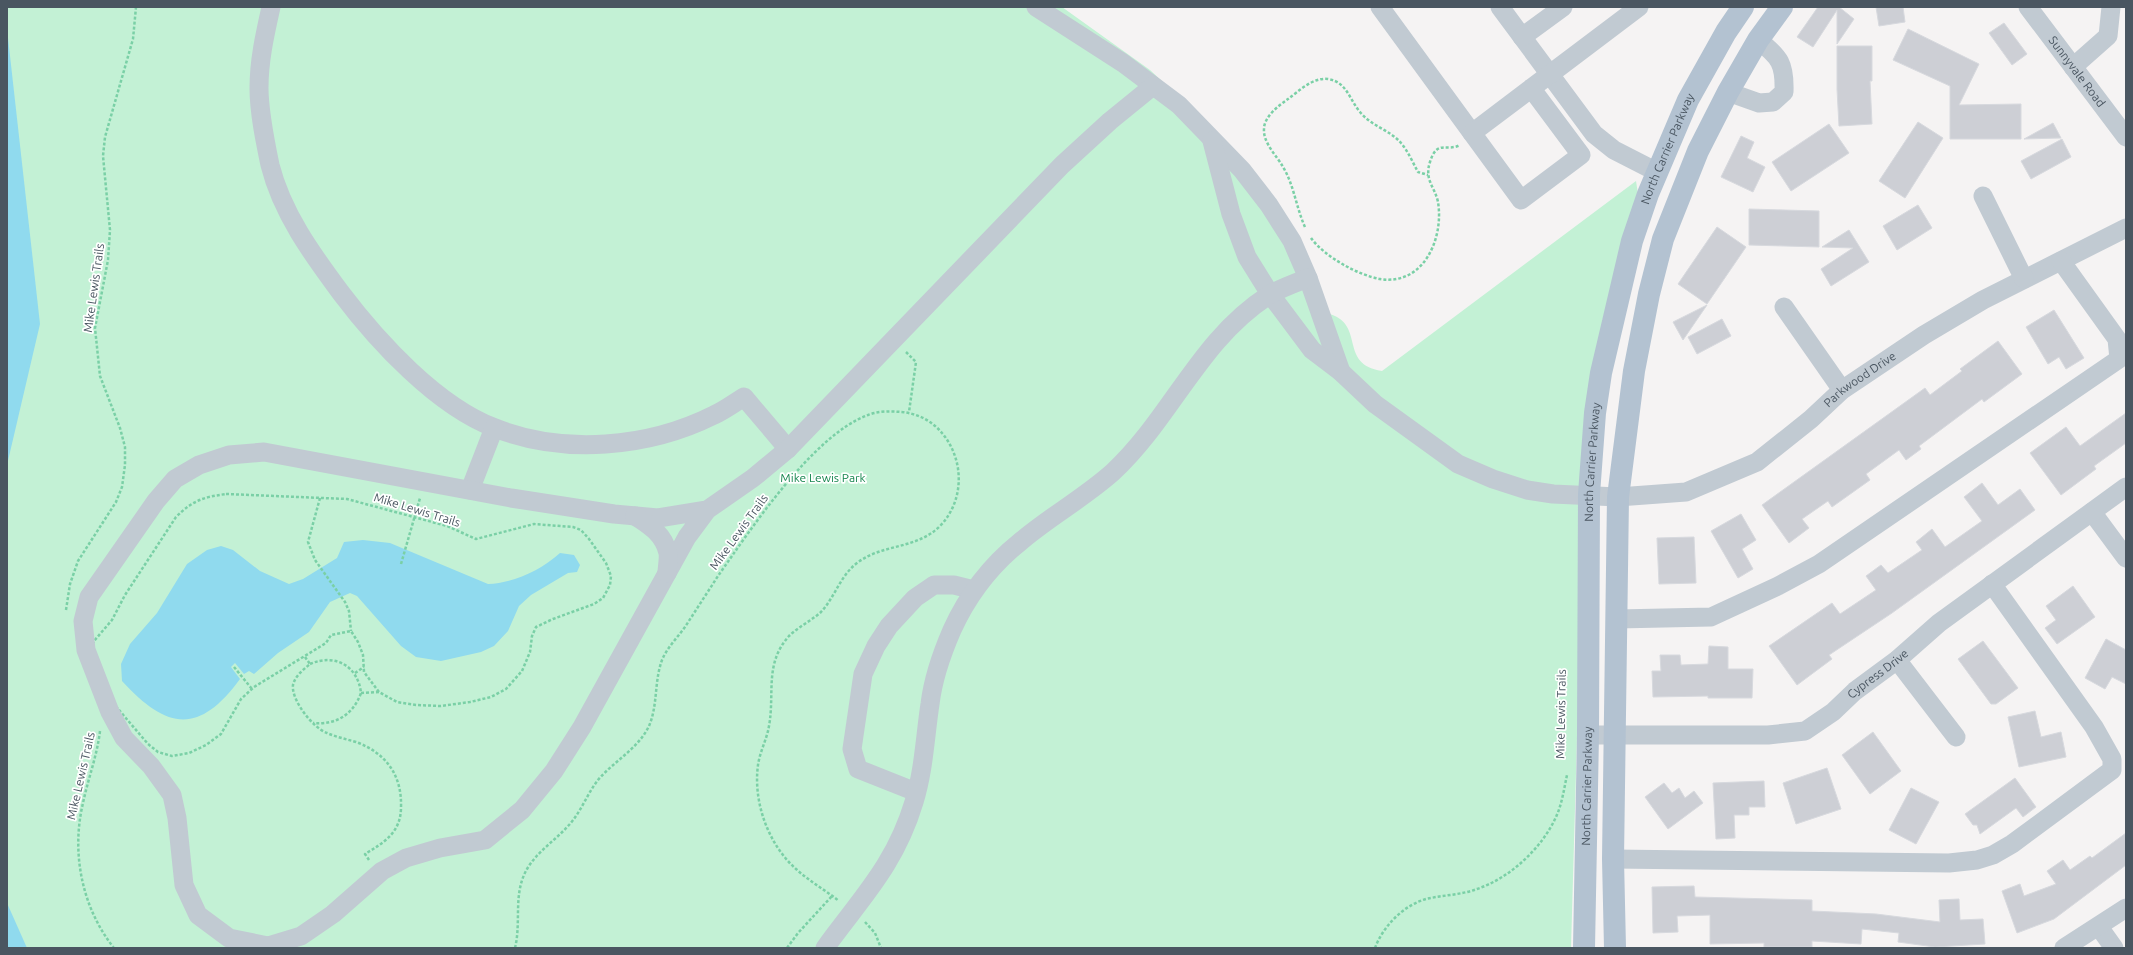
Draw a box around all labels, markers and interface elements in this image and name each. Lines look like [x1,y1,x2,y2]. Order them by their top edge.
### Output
street label: Sunnyvale Road [2046,34,2108,109]
street label: North Carrier Parkway [1638,91,1697,206]
street label: Mike Lewis Trails [81,243,106,333]
street label: Parkwood Drive [1821,349,1898,409]
street label: North Carrier Parkway [1582,402,1602,522]
park label: Mike Lewis Park [780,471,866,484]
street label: Mike Lewis Trails [372,490,462,529]
street label: Mike Lewis Trails [707,492,770,572]
street label: Cypress Drive [1844,646,1911,701]
street label: Mike Lewis Trails [1553,669,1568,759]
street label: North Carrier Parkway [1579,726,1594,846]
street label: Mike Lewis Trails [64,731,97,821]

